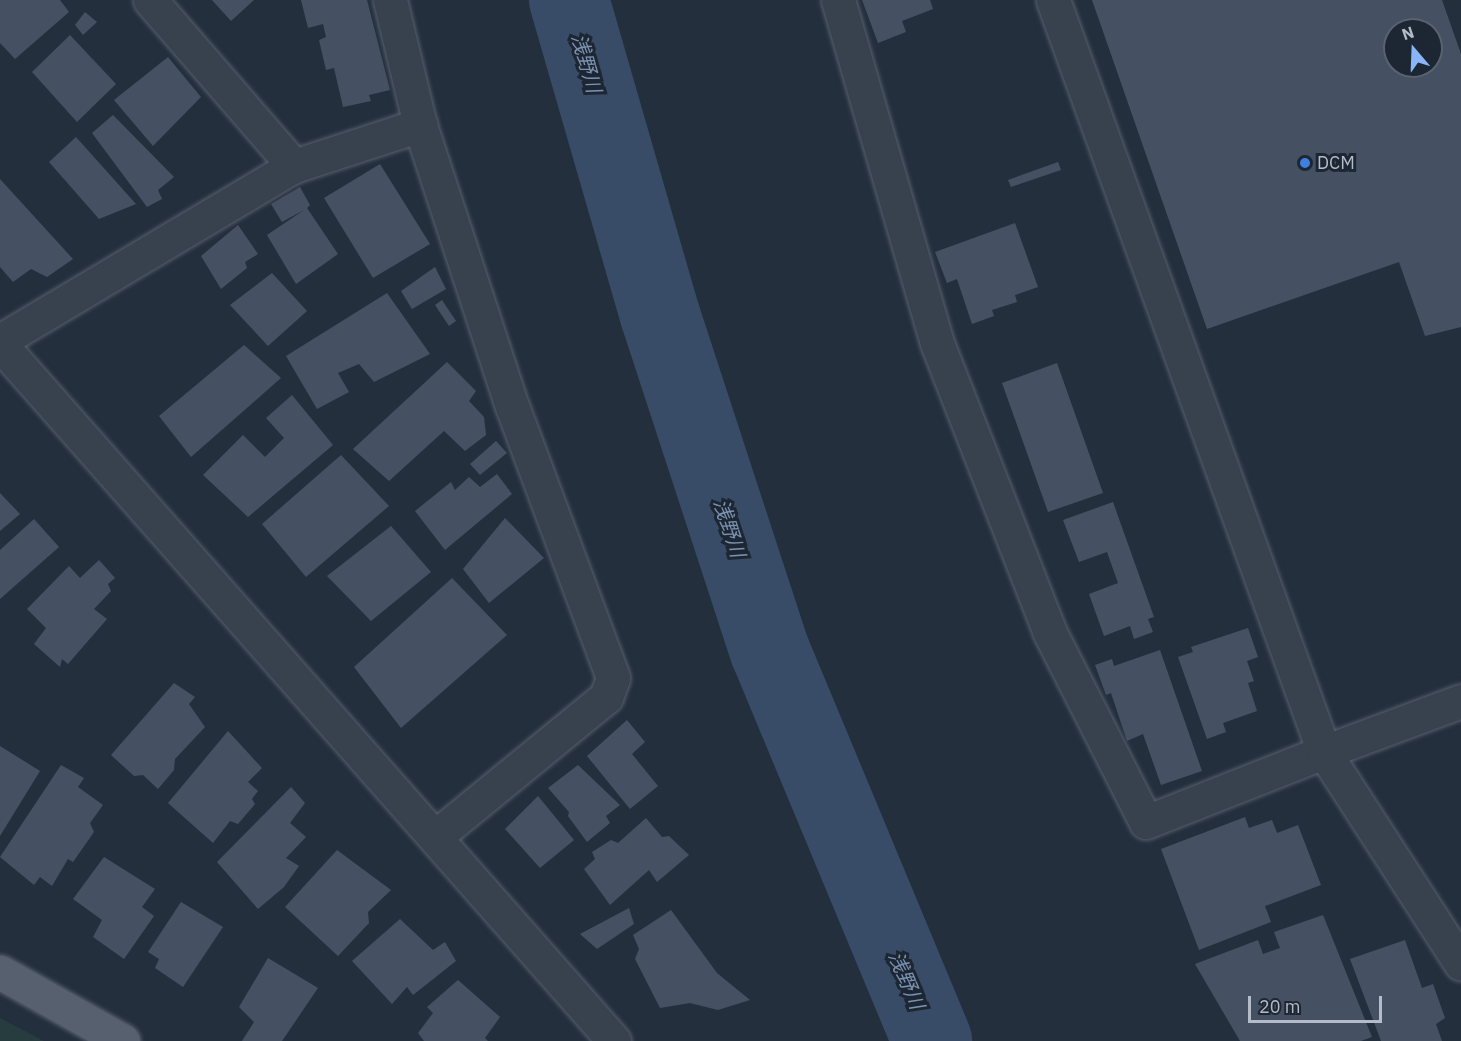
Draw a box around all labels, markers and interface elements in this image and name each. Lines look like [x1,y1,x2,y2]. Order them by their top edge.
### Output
north arrow [1383,18,1443,78]
text: N [1399,22,1417,44]
water label: 浅野川 [567,31,607,95]
place label: DCM [1317,152,1355,174]
marker: DCM [1298,156,1312,170]
water label: 浅野川 [709,496,751,560]
water label: 浅野川 [884,948,930,1012]
scale bar [1251,984,1384,1022]
text: 20 m [1259,995,1301,1018]

